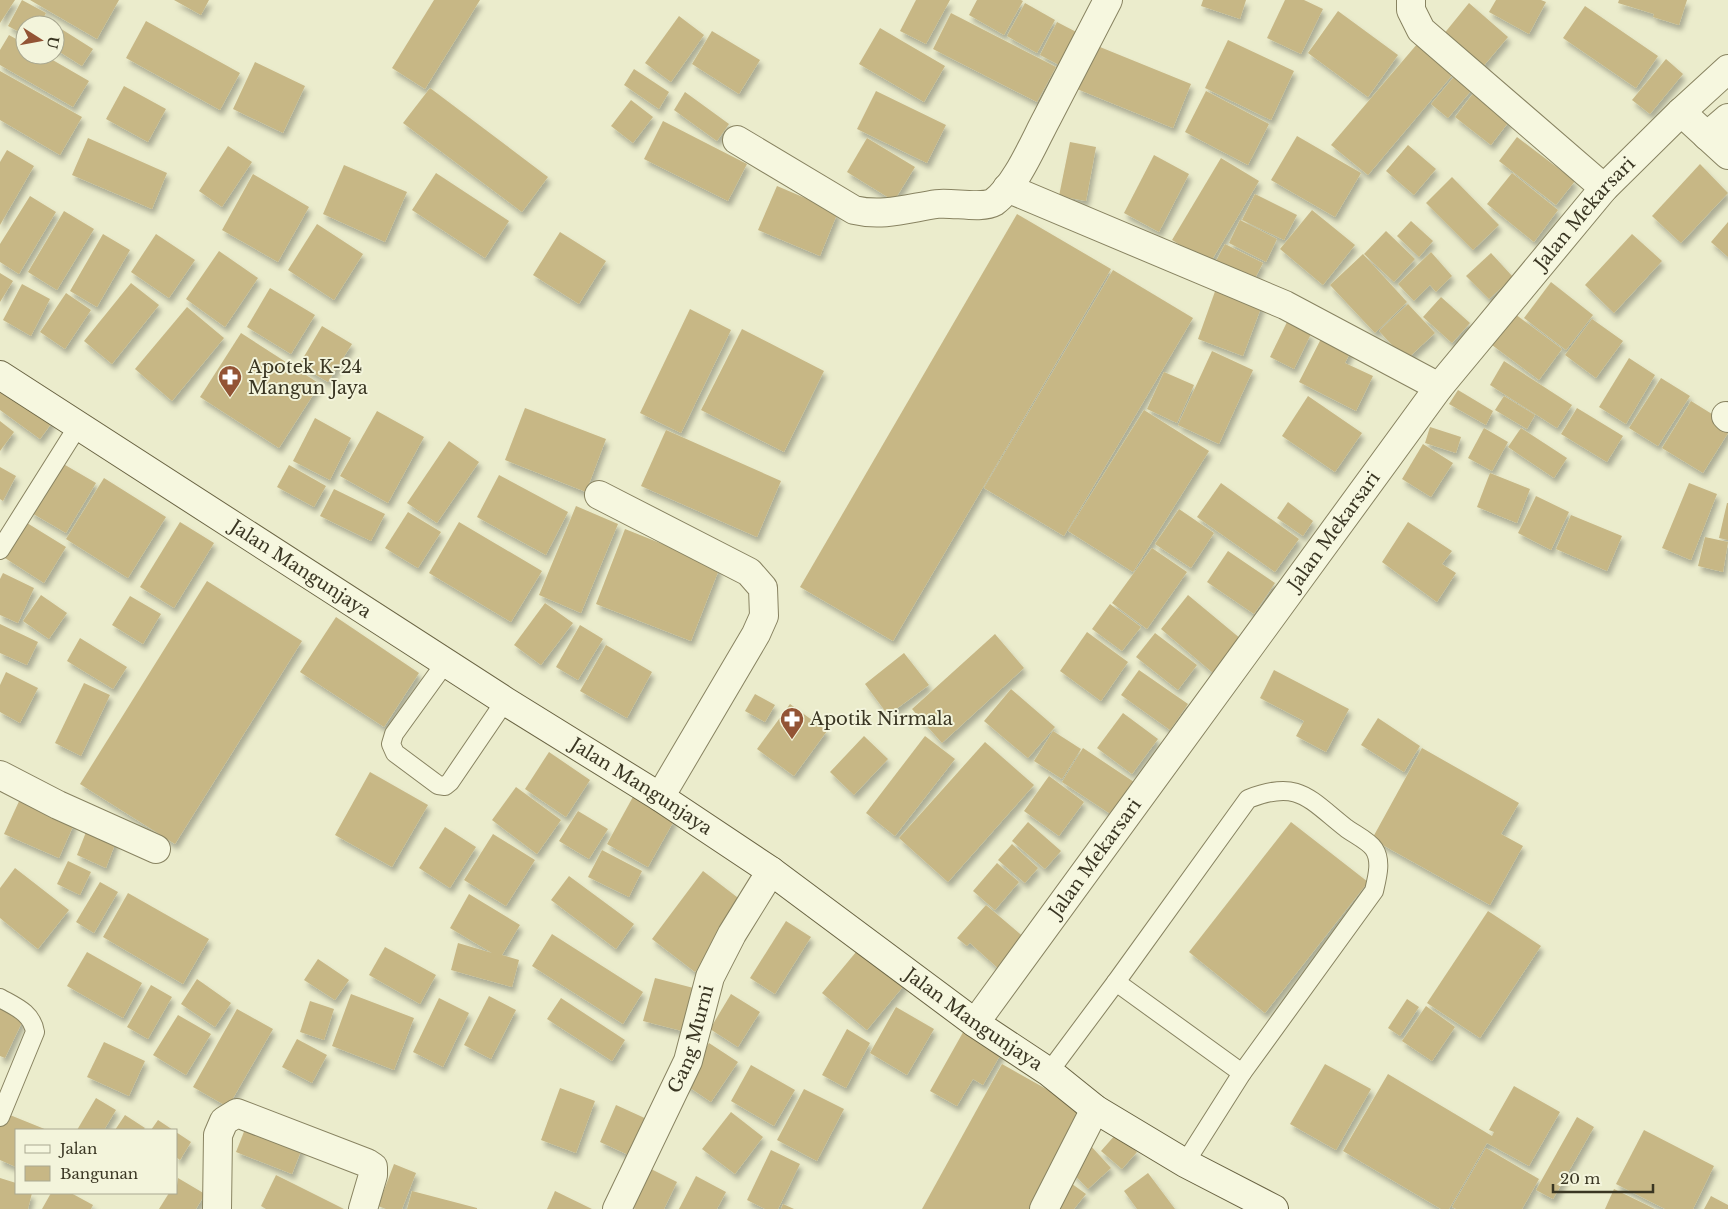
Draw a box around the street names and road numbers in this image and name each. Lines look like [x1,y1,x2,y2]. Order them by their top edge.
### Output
street label: Jalan Mekarsari [1529,153,1640,276]
street label: Jalan Mekarsari [1282,467,1385,596]
street label: Jalan Mangunjaya [224,514,375,623]
street label: Jalan Mangunjaya [565,732,716,840]
street label: Jalan Mekarsari [1043,794,1146,924]
street label: Jalan Mangunjaya [899,962,1047,1076]
street label: Gang Murni [663,983,718,1097]

